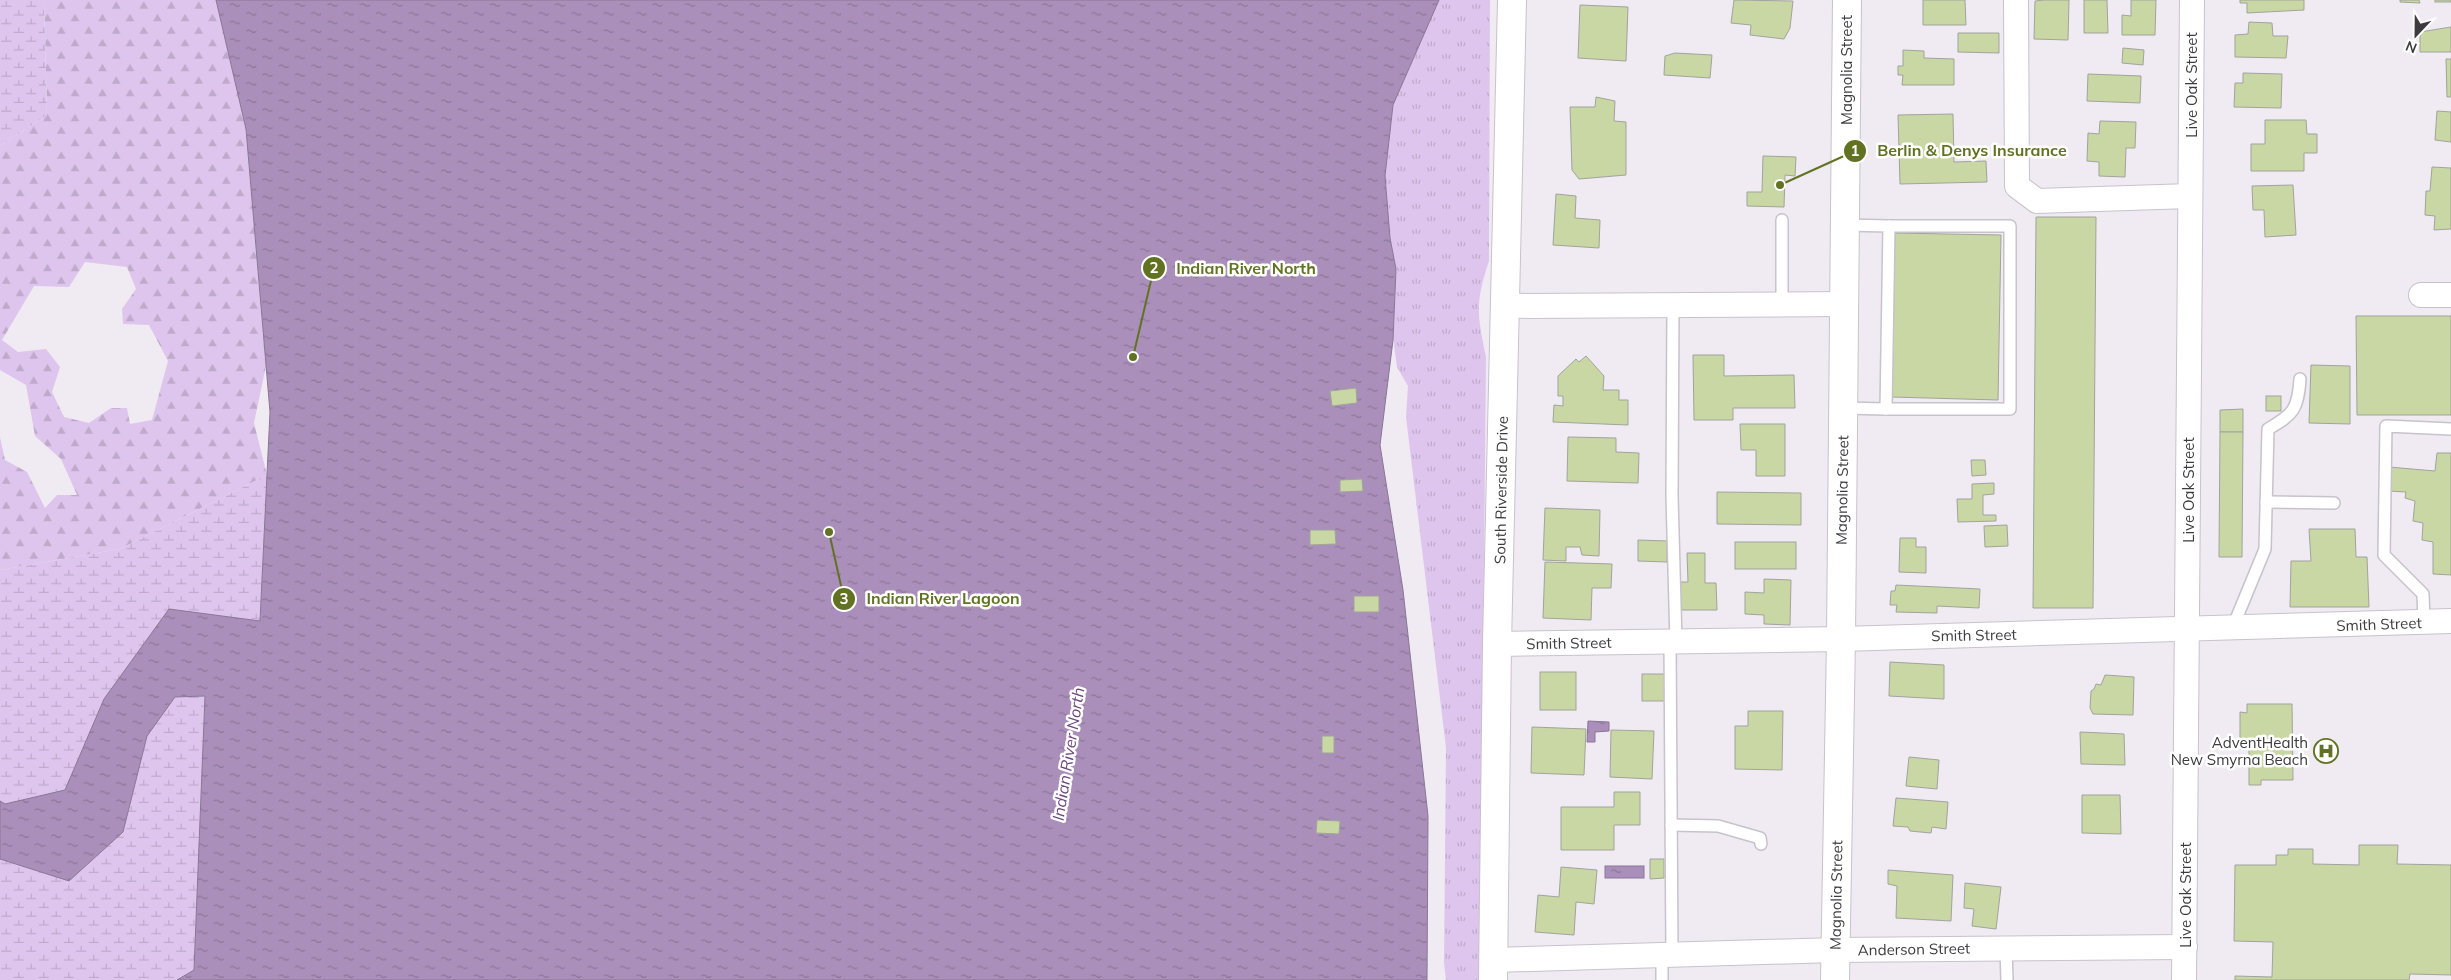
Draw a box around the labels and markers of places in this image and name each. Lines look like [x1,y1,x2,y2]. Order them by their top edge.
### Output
callout: Berlin & Denys Insurance [1843,135,2077,166]
callout: Indian River North [1141,253,1326,284]
callout: Indian River Lagoon [831,583,1029,614]
place label: AdventHealth New Smyrna Beach [2171,733,2308,769]
hospital icon: AdventHealth New Smyrna Beach [2313,738,2339,764]

